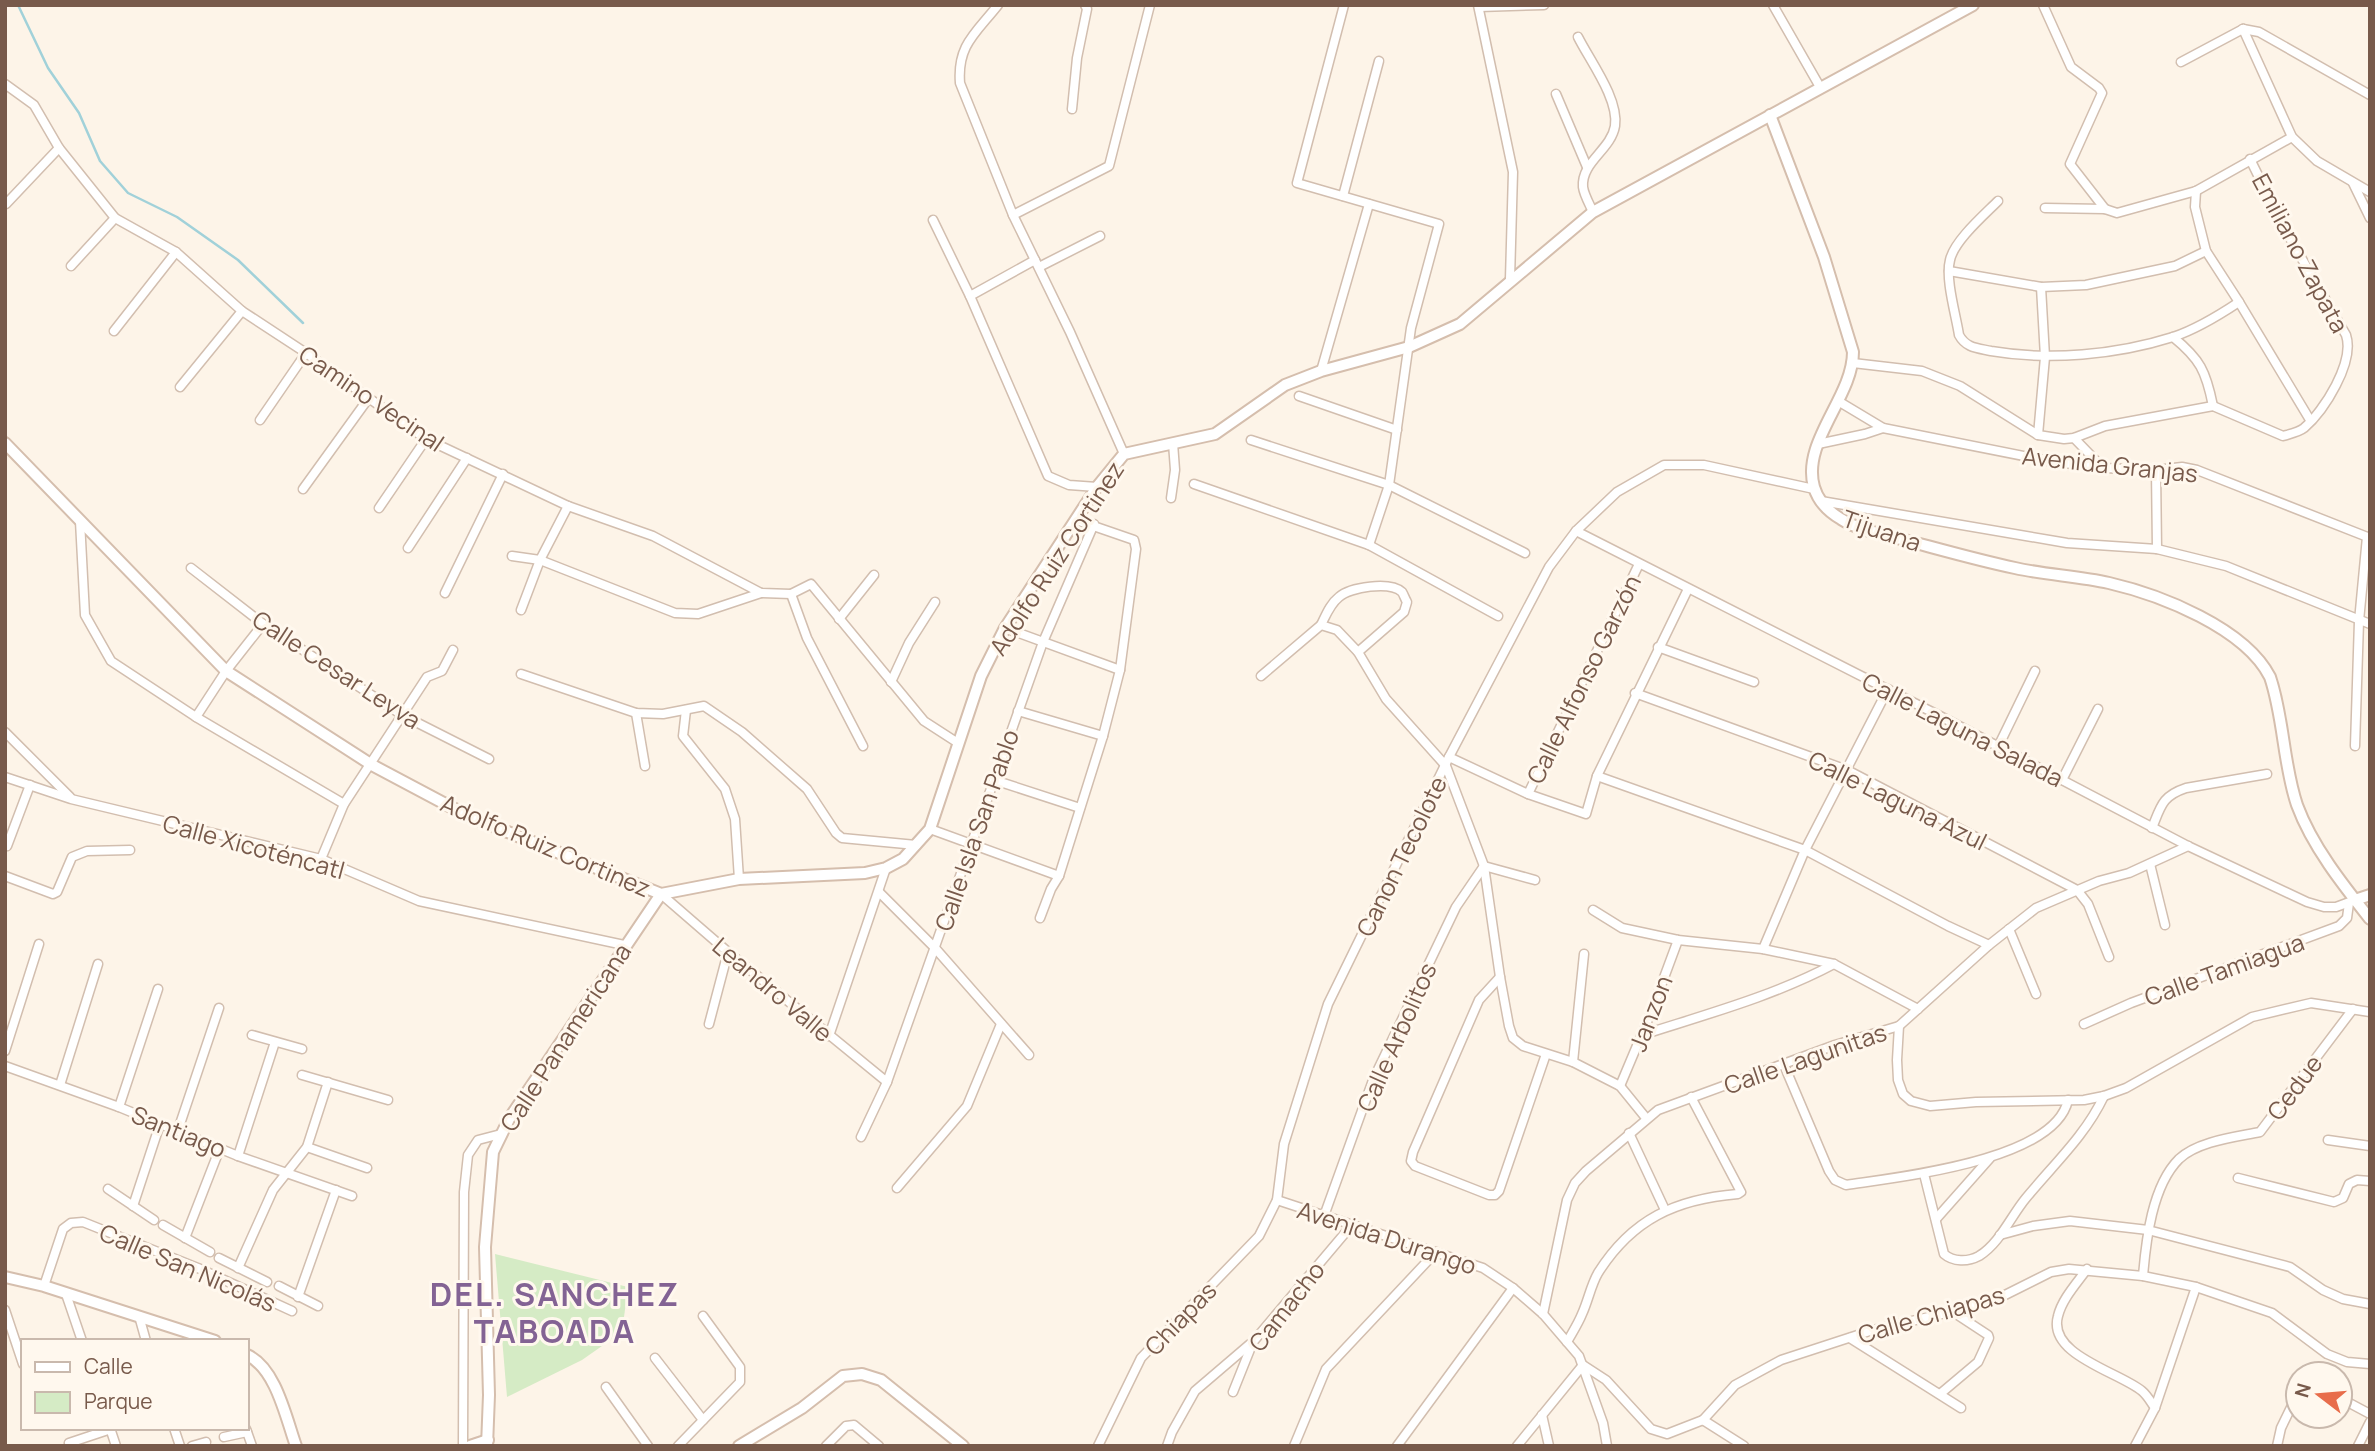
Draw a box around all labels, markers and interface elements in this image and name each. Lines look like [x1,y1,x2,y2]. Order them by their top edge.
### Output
street label: Emiliano Zapata [2245,168,2357,338]
street label: Camino Vecinal [293,337,451,459]
street label: Avenida Granjas [2021,438,2199,490]
street label: Adolfo Ruiz Cortinez [981,455,1131,661]
street label: Tijuana [1838,501,1926,559]
street label: Calle Alfonso Garzón [1518,569,1648,789]
street label: Calle Cesar Leyva [246,602,428,736]
street label: Calle Laguna Salada [1857,664,2069,794]
street label: Calle Isla San Pablo [926,725,1026,935]
street label: Calle Laguna Azul [1803,742,1993,858]
street label: Canon Tecolote [1348,770,1454,942]
street label: Adolfo Ruiz Cortinez [436,786,656,904]
street label: Calle Xicoténcatl [159,806,349,886]
street label: Calle Tamiagua [2140,925,2308,1013]
street label: Leandro Valle [706,929,840,1049]
street label: Calle Panamericana [492,937,638,1137]
street label: Calle Arbolitos [1348,957,1444,1117]
street label: Janzon [1620,970,1680,1056]
street label: Calle Lagunitas [1719,1015,1891,1101]
street label: Cedue [2259,1048,2329,1126]
street label: Santiago [127,1097,231,1165]
street label: Avenida Durango [1293,1193,1481,1281]
street label: Calle San Nicolás [95,1215,281,1319]
street label: Camacho [1240,1254,1332,1358]
district label: DEL. SANCHEZ TABOADA [430,1272,680,1353]
street label: Chiapas [1137,1274,1223,1362]
street label: Calle Chiapas [1854,1277,2008,1351]
legend [21,1339,248,1430]
text: Calle [84,1352,133,1380]
north arrow [2284,1360,2354,1430]
text: N [2288,1380,2317,1400]
text: Parque [84,1387,153,1415]

